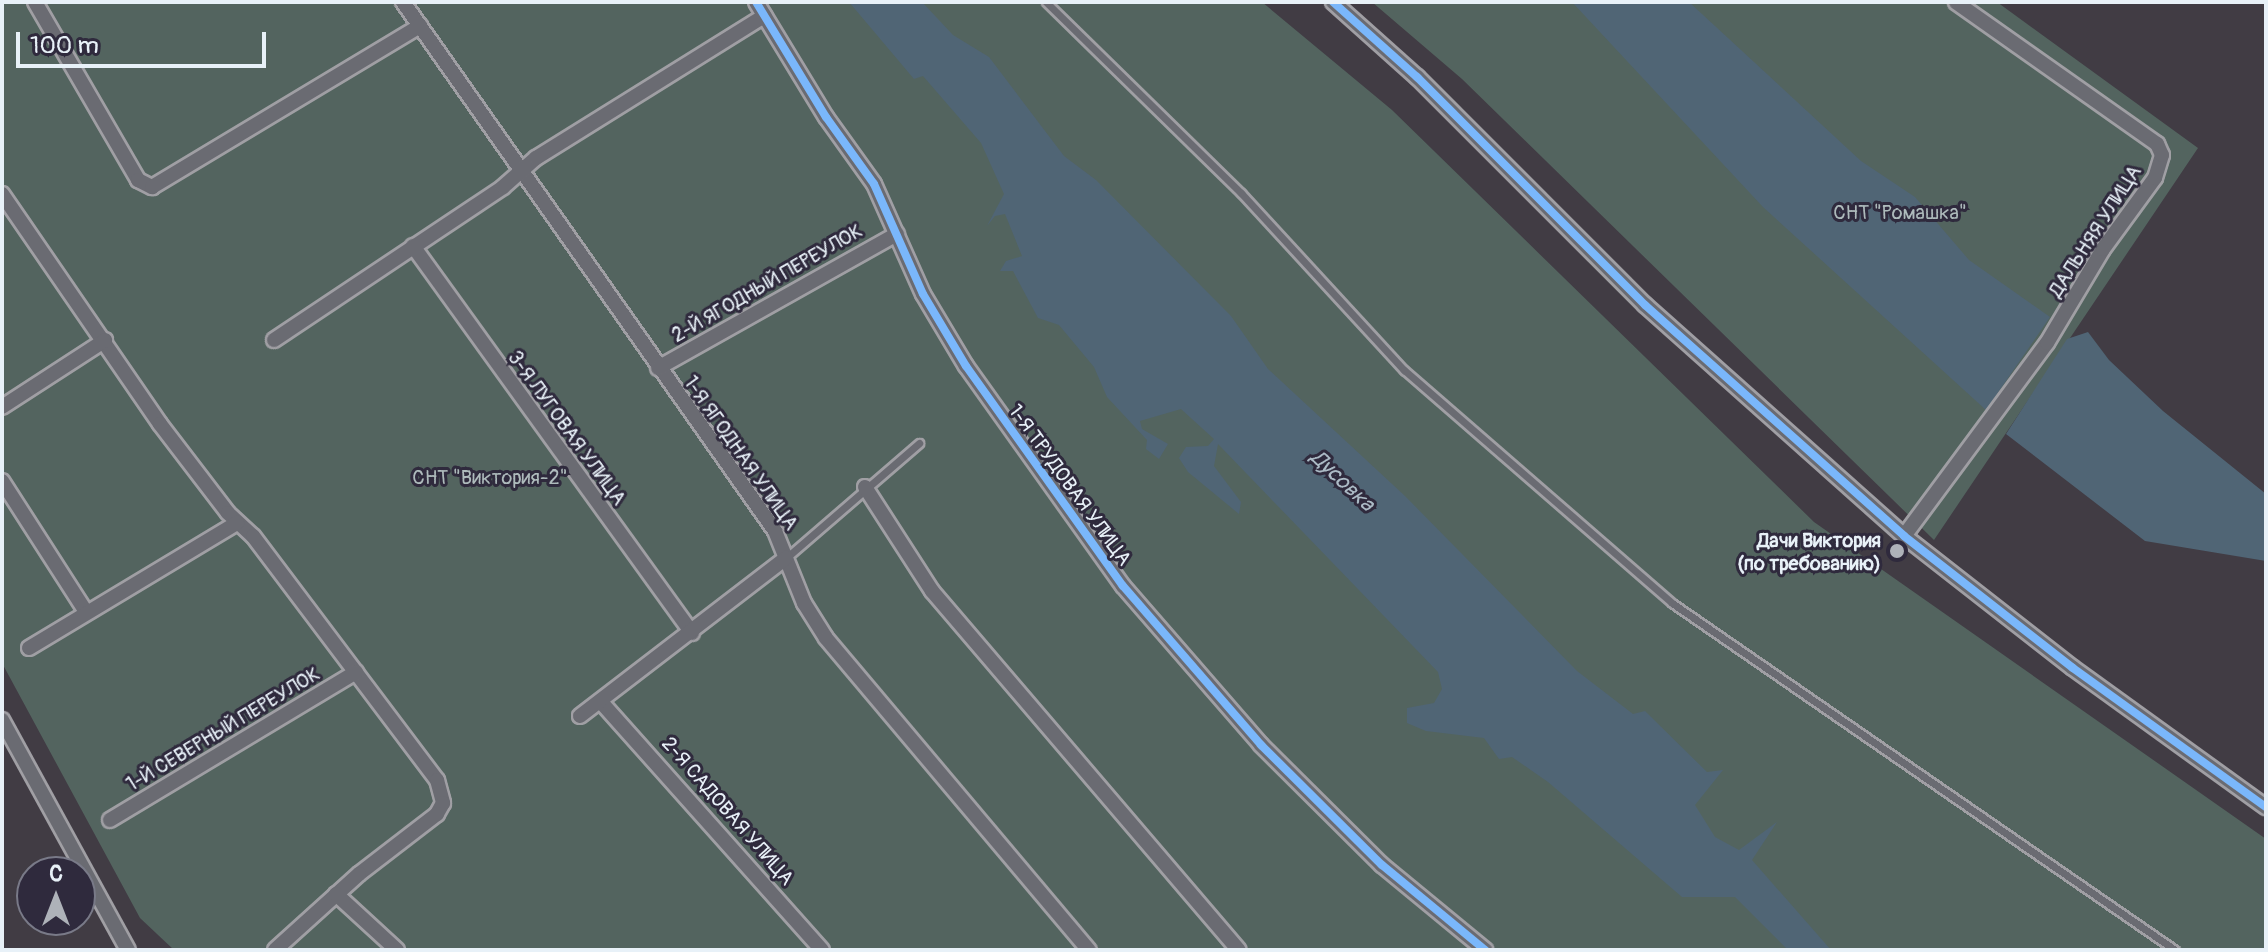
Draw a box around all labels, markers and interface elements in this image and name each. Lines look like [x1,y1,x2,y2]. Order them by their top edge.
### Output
scale bar [20,16,270,66]
text: 100 m [30,31,99,60]
street label: ДАЛЬНЯЯ УЛИЦА [2043,161,2147,301]
park label: СНТ "Ромашка" [1833,200,1967,224]
street label: 2-Й ЯГОДНЫЙ ПЕРЕУЛОК [667,219,867,347]
street label: 3-Я ЛУГОВАЯ УЛИЦА [503,346,631,510]
street label: 1-Я ЯГОДНАЯ УЛИЦА [679,371,803,535]
street label: 1-Я ТРУДОВАЯ УЛИЦА [1003,400,1137,570]
water label: Дусовка [1304,445,1380,517]
park label: СНТ "Виктория-2" [412,465,568,489]
place label: Дачи Виктория (по требованию) [1737,528,1881,575]
marker: Дачи Виктория (по требованию) [1888,542,1906,560]
street label: 1-Й СЕВЕРНЫЙ ПЕРЕУЛОК [122,662,324,796]
street label: 2-Я САДОВАЯ УЛИЦА [657,732,799,890]
north arrow [16,856,96,936]
text: С [49,860,63,888]

